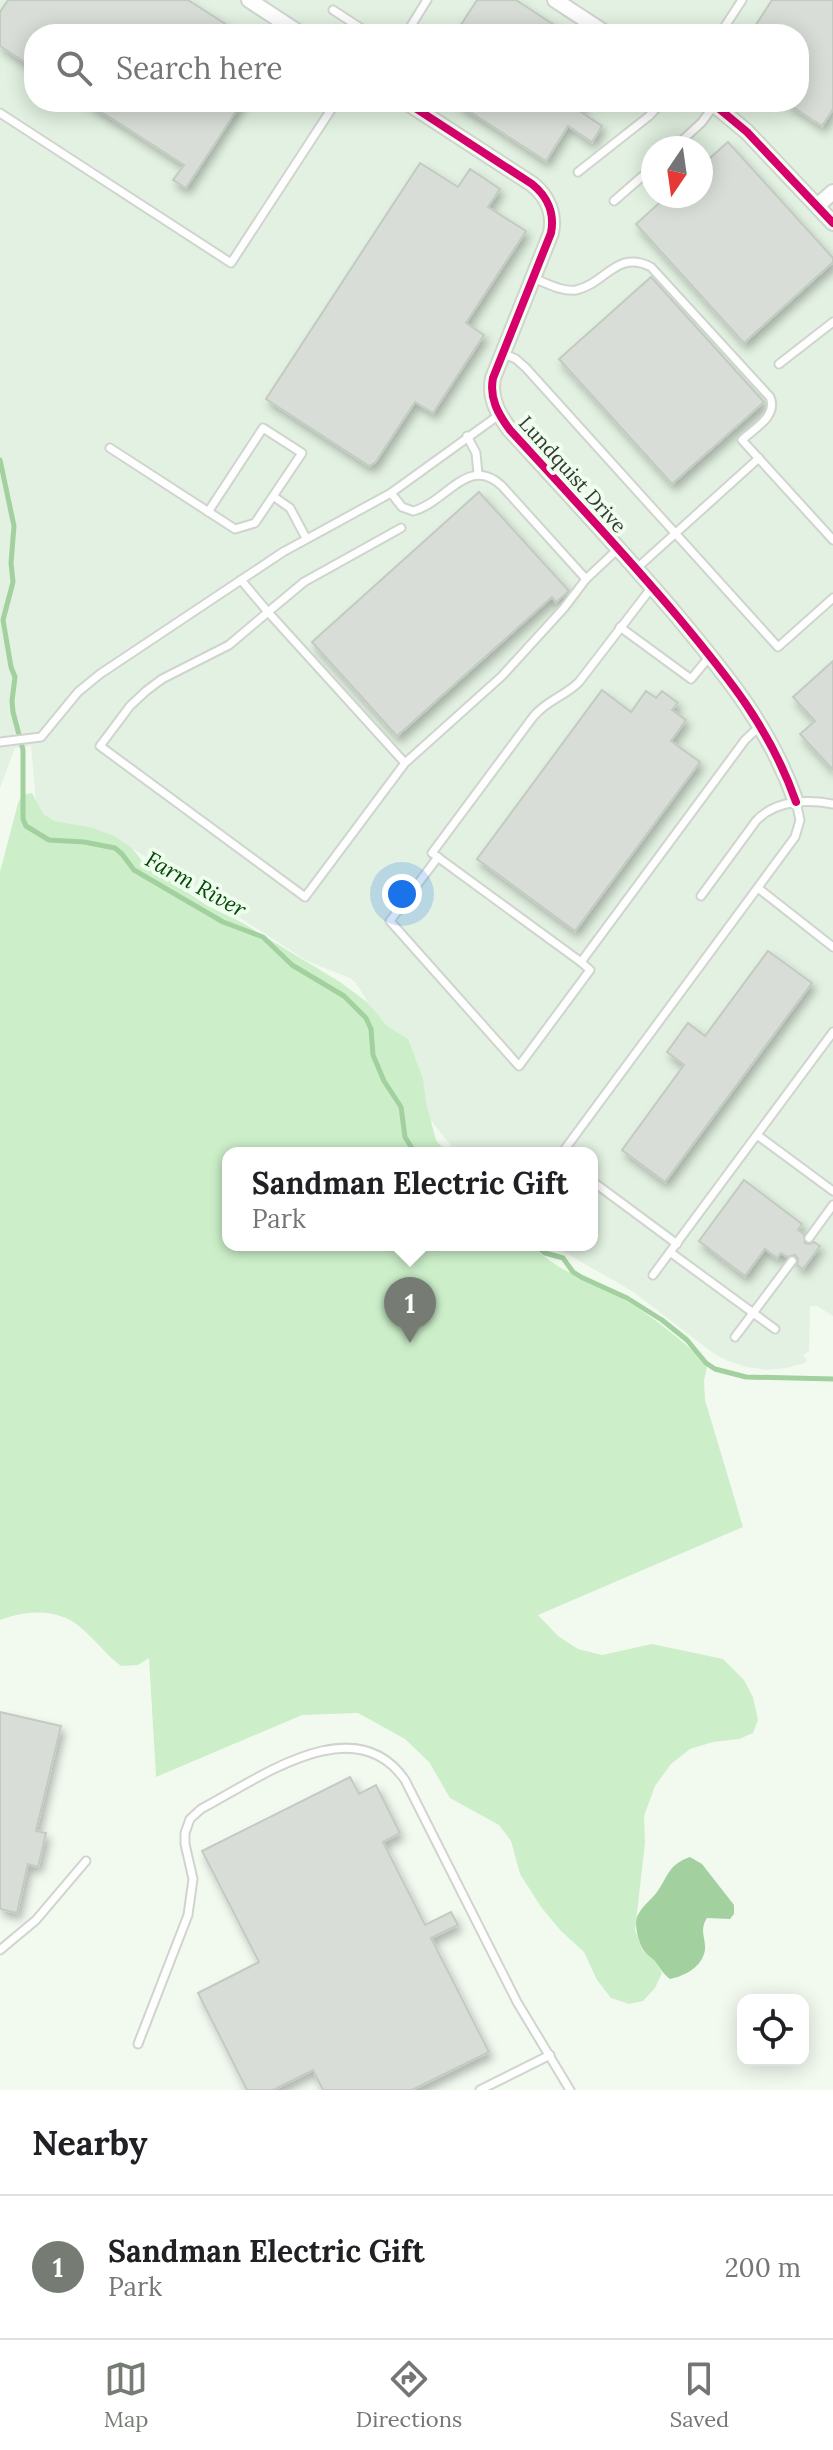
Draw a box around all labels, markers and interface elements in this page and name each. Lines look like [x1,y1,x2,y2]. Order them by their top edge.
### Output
search box [24,24,809,112]
icon: search [52,46,96,90]
text: Search here [116,49,283,87]
north arrow [641,136,713,208]
street label: Lundquist Drive [514,410,632,538]
water label: Farm River [141,845,252,924]
your location [382,874,422,914]
popup [222,1147,598,1251]
text: Sandman Electric Gift [252,1164,568,1202]
text: Park [252,1202,306,1235]
pin: 1 [384,1277,436,1343]
map controls [737,1994,809,2066]
button: locate [737,1994,809,2066]
text: Nearby [32,2121,148,2164]
text: Sandman Electric Gift [108,2232,425,2270]
text: 1 [53,2251,63,2284]
text: 200 m [725,2251,801,2284]
text: Park [108,2270,162,2303]
tab: Map [104,2357,148,2433]
tab: Directions [356,2357,462,2433]
tab: Saved [670,2357,729,2433]

